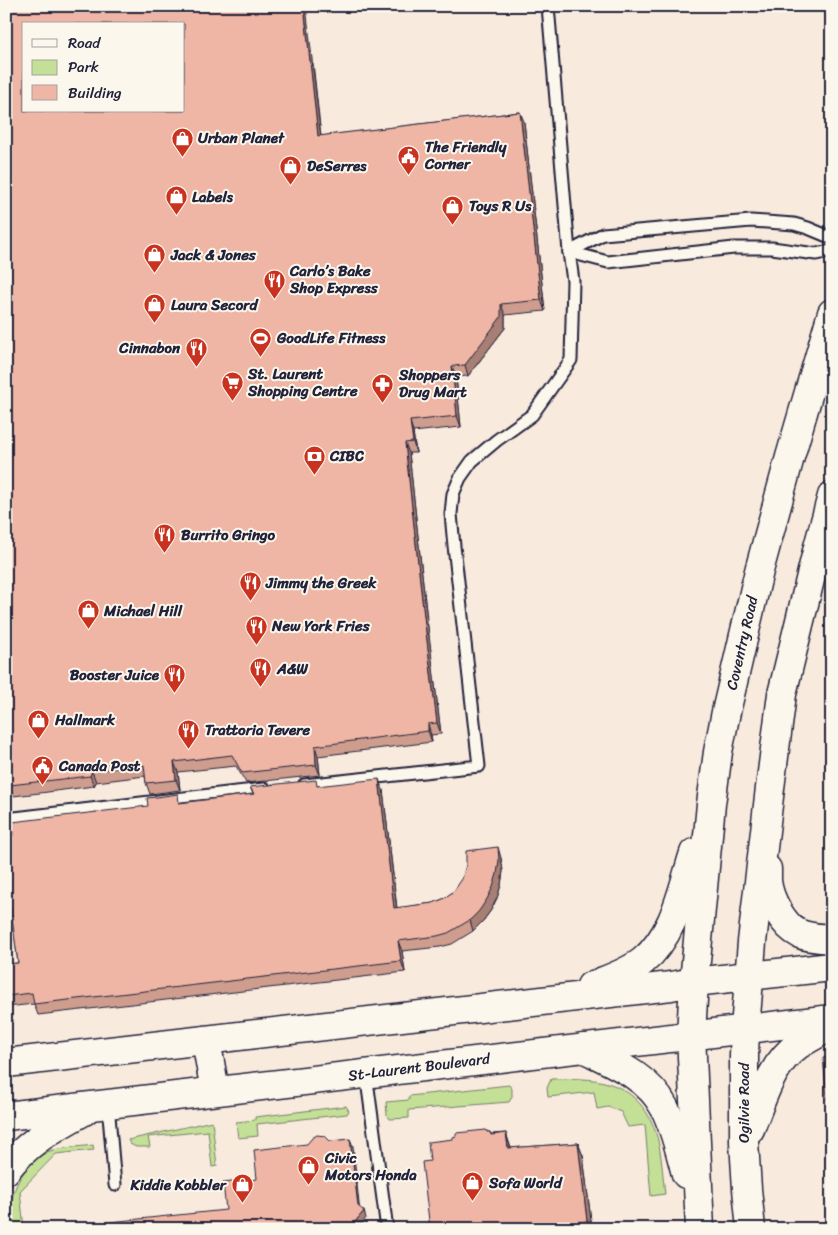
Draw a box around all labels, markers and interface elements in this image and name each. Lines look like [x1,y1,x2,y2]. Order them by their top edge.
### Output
legend [22,22,185,112]
text: Road [68,30,101,56]
text: Park [68,54,99,80]
text: Building [68,80,122,106]
place label: Urban Planet [198,125,285,151]
shop icon: Urban Planet [170,126,194,157]
place label: The Friendly Corner [424,134,507,177]
public building icon: The Friendly Corner [397,144,421,175]
place label: DeSerres [307,153,367,179]
shop icon: DeSerres [279,154,303,185]
place label: Labels [192,184,234,210]
shop icon: Labels [164,185,188,216]
place label: Toys R Us [469,193,532,219]
shop icon: Toys R Us [441,194,465,225]
place label: Jack & Jones [170,242,257,268]
shop icon: Jack & Jones [143,243,167,274]
place label: Carlo’s Bake Shop Express [289,258,379,301]
restaurant icon: Carlo’s Bake Shop Express [262,268,286,299]
place label: Laura Secord [171,292,259,318]
shop icon: Laura Secord [143,293,167,324]
place label: GoodLife Fitness [276,325,386,351]
sports icon: GoodLife Fitness [249,326,273,357]
place label: Cinnabon [118,335,181,361]
restaurant icon: Cinnabon [184,336,208,367]
place label: St. Laurent Shopping Centre [247,361,358,404]
place label: Shoppers Drug Mart [398,362,467,405]
supermarket icon: St. Laurent Shopping Centre [220,371,244,402]
pharmacy icon: Shoppers Drug Mart [371,372,395,403]
place label: CIBC [329,443,364,469]
bank icon: CIBC [302,444,326,475]
place label: Burrito Gringo [181,522,276,548]
restaurant icon: Burrito Gringo [153,523,177,554]
place label: Jimmy the Greek [265,570,377,596]
restaurant icon: Jimmy the Greek [238,571,262,602]
street label: Coventry Road [719,592,766,693]
place label: Michael Hill [103,598,183,624]
shop icon: Michael Hill [76,599,100,630]
place label: New York Fries [271,613,371,639]
restaurant icon: New York Fries [244,614,268,645]
place label: A&W [276,656,309,682]
restaurant icon: A&W [249,657,273,688]
place label: Booster Juice [70,662,160,688]
restaurant icon: Booster Juice [163,663,187,694]
place label: Hallmark [54,707,116,733]
shop icon: Hallmark [27,708,51,739]
place label: Trattoria Tevere [205,717,310,743]
restaurant icon: Trattoria Tevere [177,718,201,749]
place label: Canada Post [58,753,141,779]
public building icon: Canada Post [31,754,55,785]
street label: St-Laurent Boulevard [347,1045,492,1089]
street label: Ogilvie Road [731,1062,757,1143]
place label: Civic Motors Honda [324,1145,417,1188]
shop icon: Civic Motors Honda [297,1155,321,1186]
place label: Sofa World [488,1170,564,1196]
shop icon: Sofa World [461,1171,485,1202]
place label: Kiddie Kobbler [130,1172,228,1198]
shop icon: Kiddie Kobbler [230,1173,254,1204]

